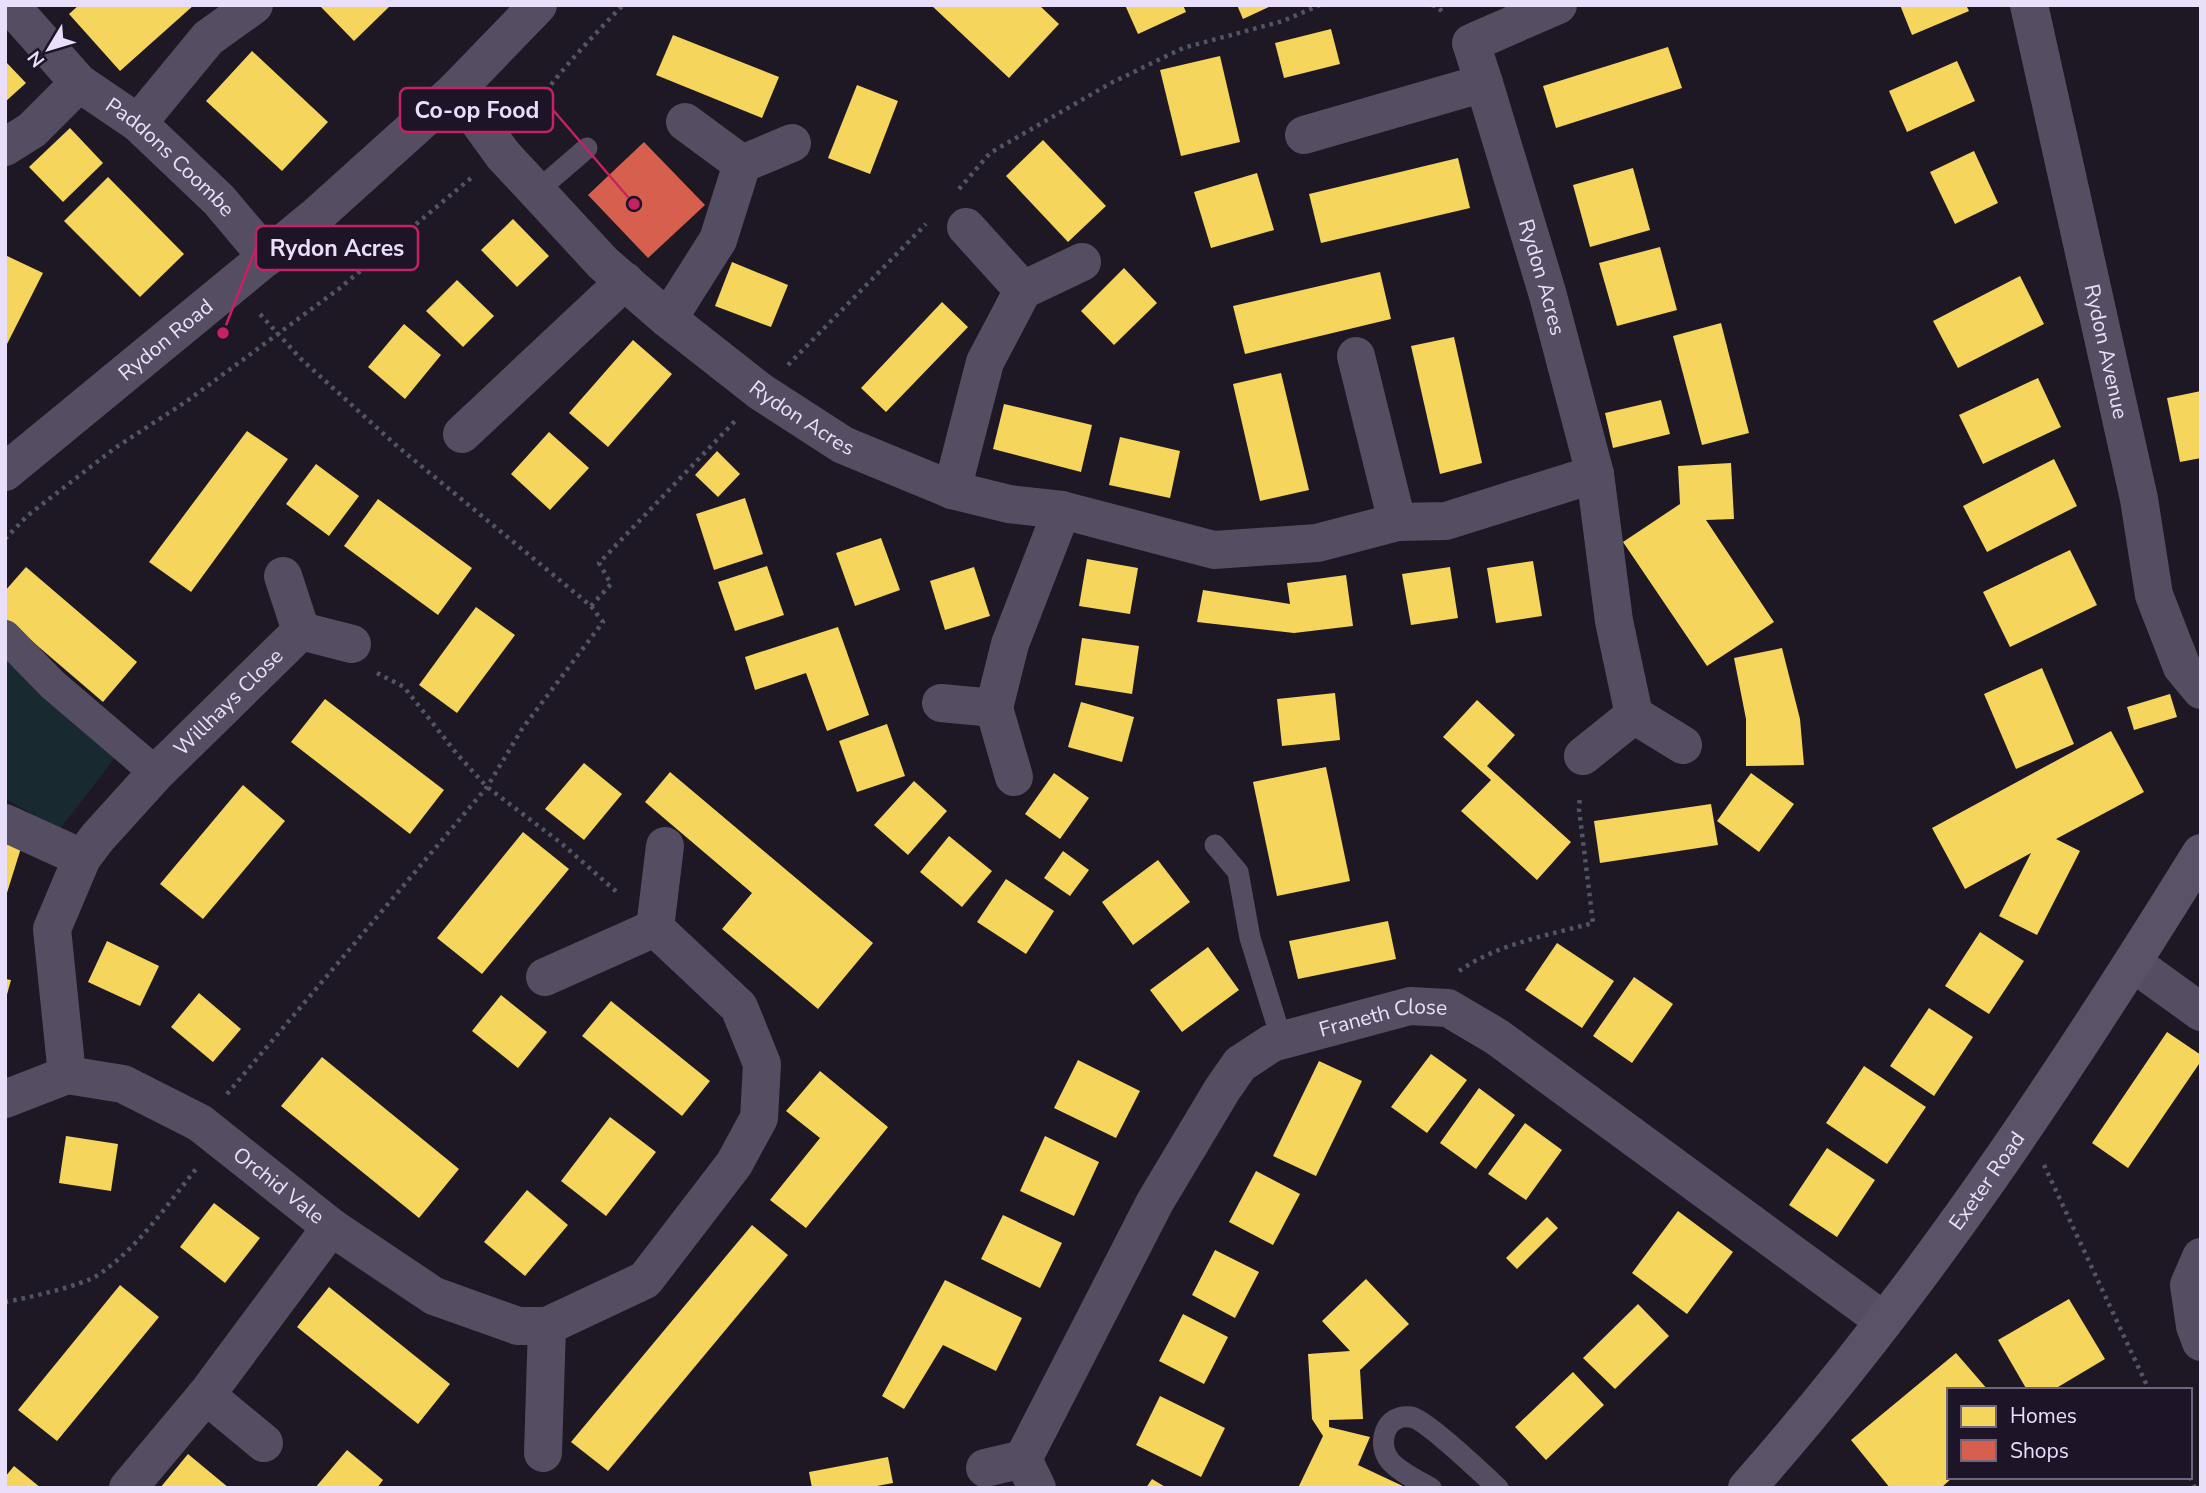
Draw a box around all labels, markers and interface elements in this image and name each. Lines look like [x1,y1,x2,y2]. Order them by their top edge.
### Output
north arrow [14,14,84,84]
text: N [22,45,51,72]
callout: Co-op Food [400,88,553,132]
street label: Paddons Coombe [100,91,241,223]
text: Co-op Food [415,95,539,126]
street label: Rydon Acres [1512,216,1572,338]
callout: Rydon Acres [256,226,418,270]
text: Rydon Acres [270,233,404,264]
street label: Rydon Avenue [2078,281,2135,422]
street label: Rydon Road [112,293,219,387]
street label: Rydon Acres [744,374,858,462]
street label: Willhays Close [168,642,289,762]
street label: Franeth Close [1316,992,1448,1044]
street label: Exeter Road [1943,1126,2031,1236]
street label: Orchid Vale [227,1140,330,1230]
legend [1947,1388,2192,1479]
text: Homes [2010,1402,2077,1430]
text: Shops [2010,1437,2069,1465]

